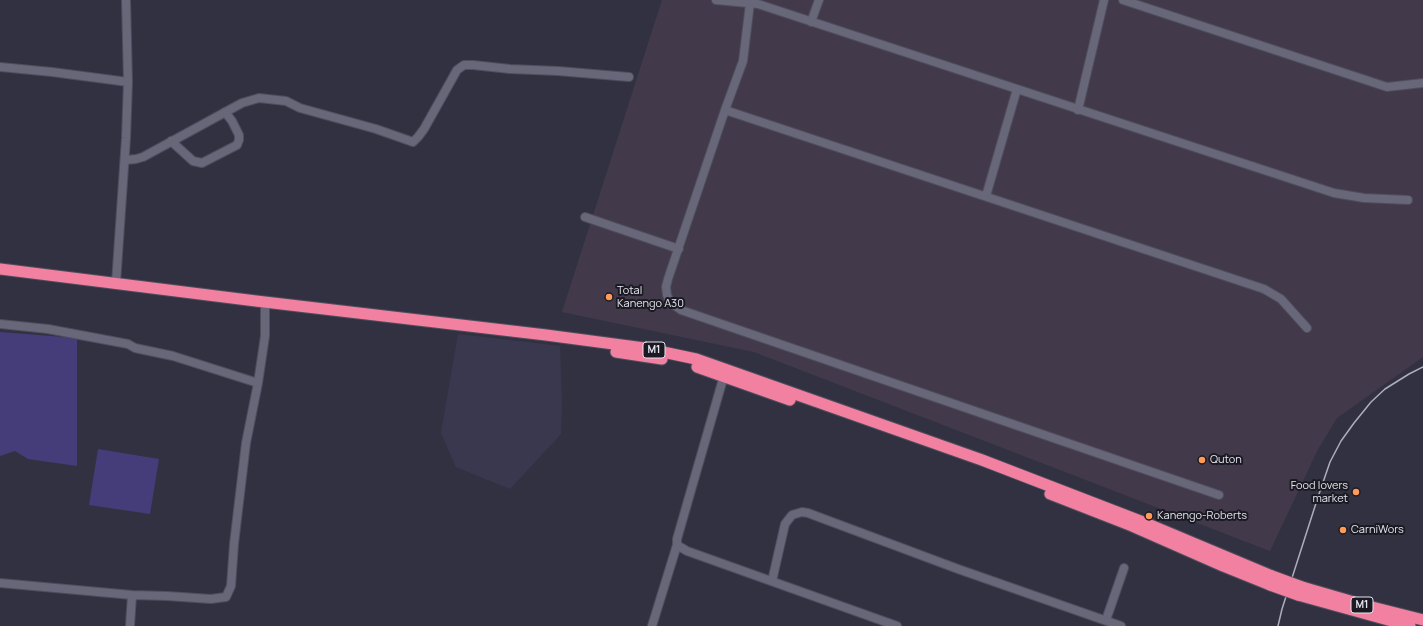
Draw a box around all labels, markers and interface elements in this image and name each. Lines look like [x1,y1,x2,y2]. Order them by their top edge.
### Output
place label: Total Kanengo A30 [617,284,684,310]
marker: Total Kanengo A30 [604,292,614,302]
road number: M1 [643,342,665,358]
place label: Quton [1210,453,1242,467]
marker: Quton [1197,455,1207,465]
place label: Food lovers market [1291,479,1348,505]
marker: Food lovers market [1351,487,1361,497]
place label: Kanengo-Roberts [1157,509,1247,523]
marker: Kanengo-Roberts [1144,511,1154,521]
place label: CarniWors [1351,523,1404,537]
marker: CarniWors [1338,525,1348,535]
road number: M1 [1351,597,1373,613]

